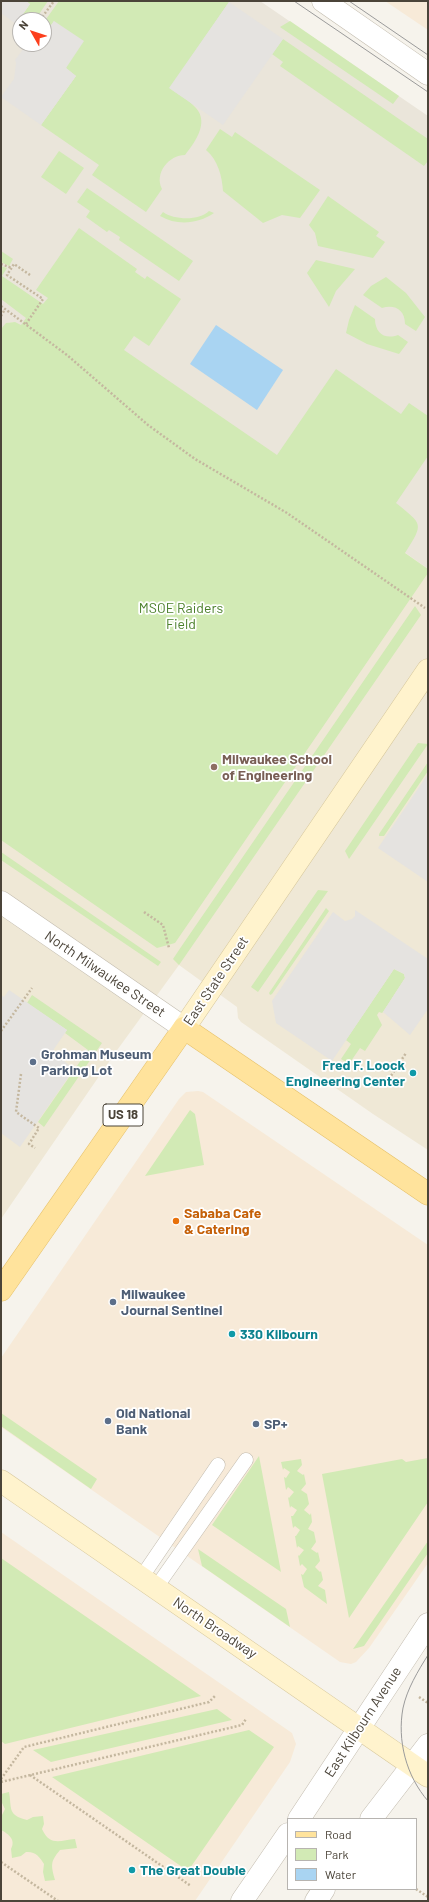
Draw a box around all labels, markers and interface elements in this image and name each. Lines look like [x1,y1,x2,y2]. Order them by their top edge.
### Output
north arrow [12,12,52,52]
text: N [16,18,30,32]
park label: MSOE Raiders Field [139,600,223,632]
place label: Milwaukee School of Engineering [222,751,332,784]
marker: Milwaukee School of Engineering [209,762,219,772]
street label: North Milwaukee Street [41,927,169,1021]
street label: East State Street [180,933,252,1029]
place label: Grohman Museum Parking Lot [41,1046,151,1078]
marker: Grohman Museum Parking Lot [28,1057,38,1067]
place label: Fred F. Loock Engineering Center [286,1057,405,1090]
marker: Fred F. Loock Engineering Center [408,1068,418,1078]
road number: US 18 [103,1104,143,1126]
place label: Sababa Cafe & Catering [184,1205,261,1238]
marker: Sababa Cafe & Catering [171,1216,181,1226]
place label: Milwaukee Journal Sentinel [121,1286,222,1318]
marker: Milwaukee Journal Sentinel [108,1297,118,1307]
place label: 330 Kilbourn [240,1326,318,1342]
marker: 330 Kilbourn [227,1329,237,1339]
place label: Old National Bank [116,1405,191,1438]
marker: Old National Bank [103,1416,113,1426]
place label: SP+ [264,1416,287,1432]
marker: SP+ [251,1419,261,1429]
street label: North Broadway [170,1594,260,1662]
street label: East Kilbourn Avenue [321,1664,405,1780]
legend [287,1818,417,1890]
text: Road [325,1827,352,1841]
text: Park [325,1847,349,1861]
place label: The Great Double [140,1862,246,1878]
marker: The Great Double [127,1865,137,1875]
text: Water [325,1867,356,1881]

